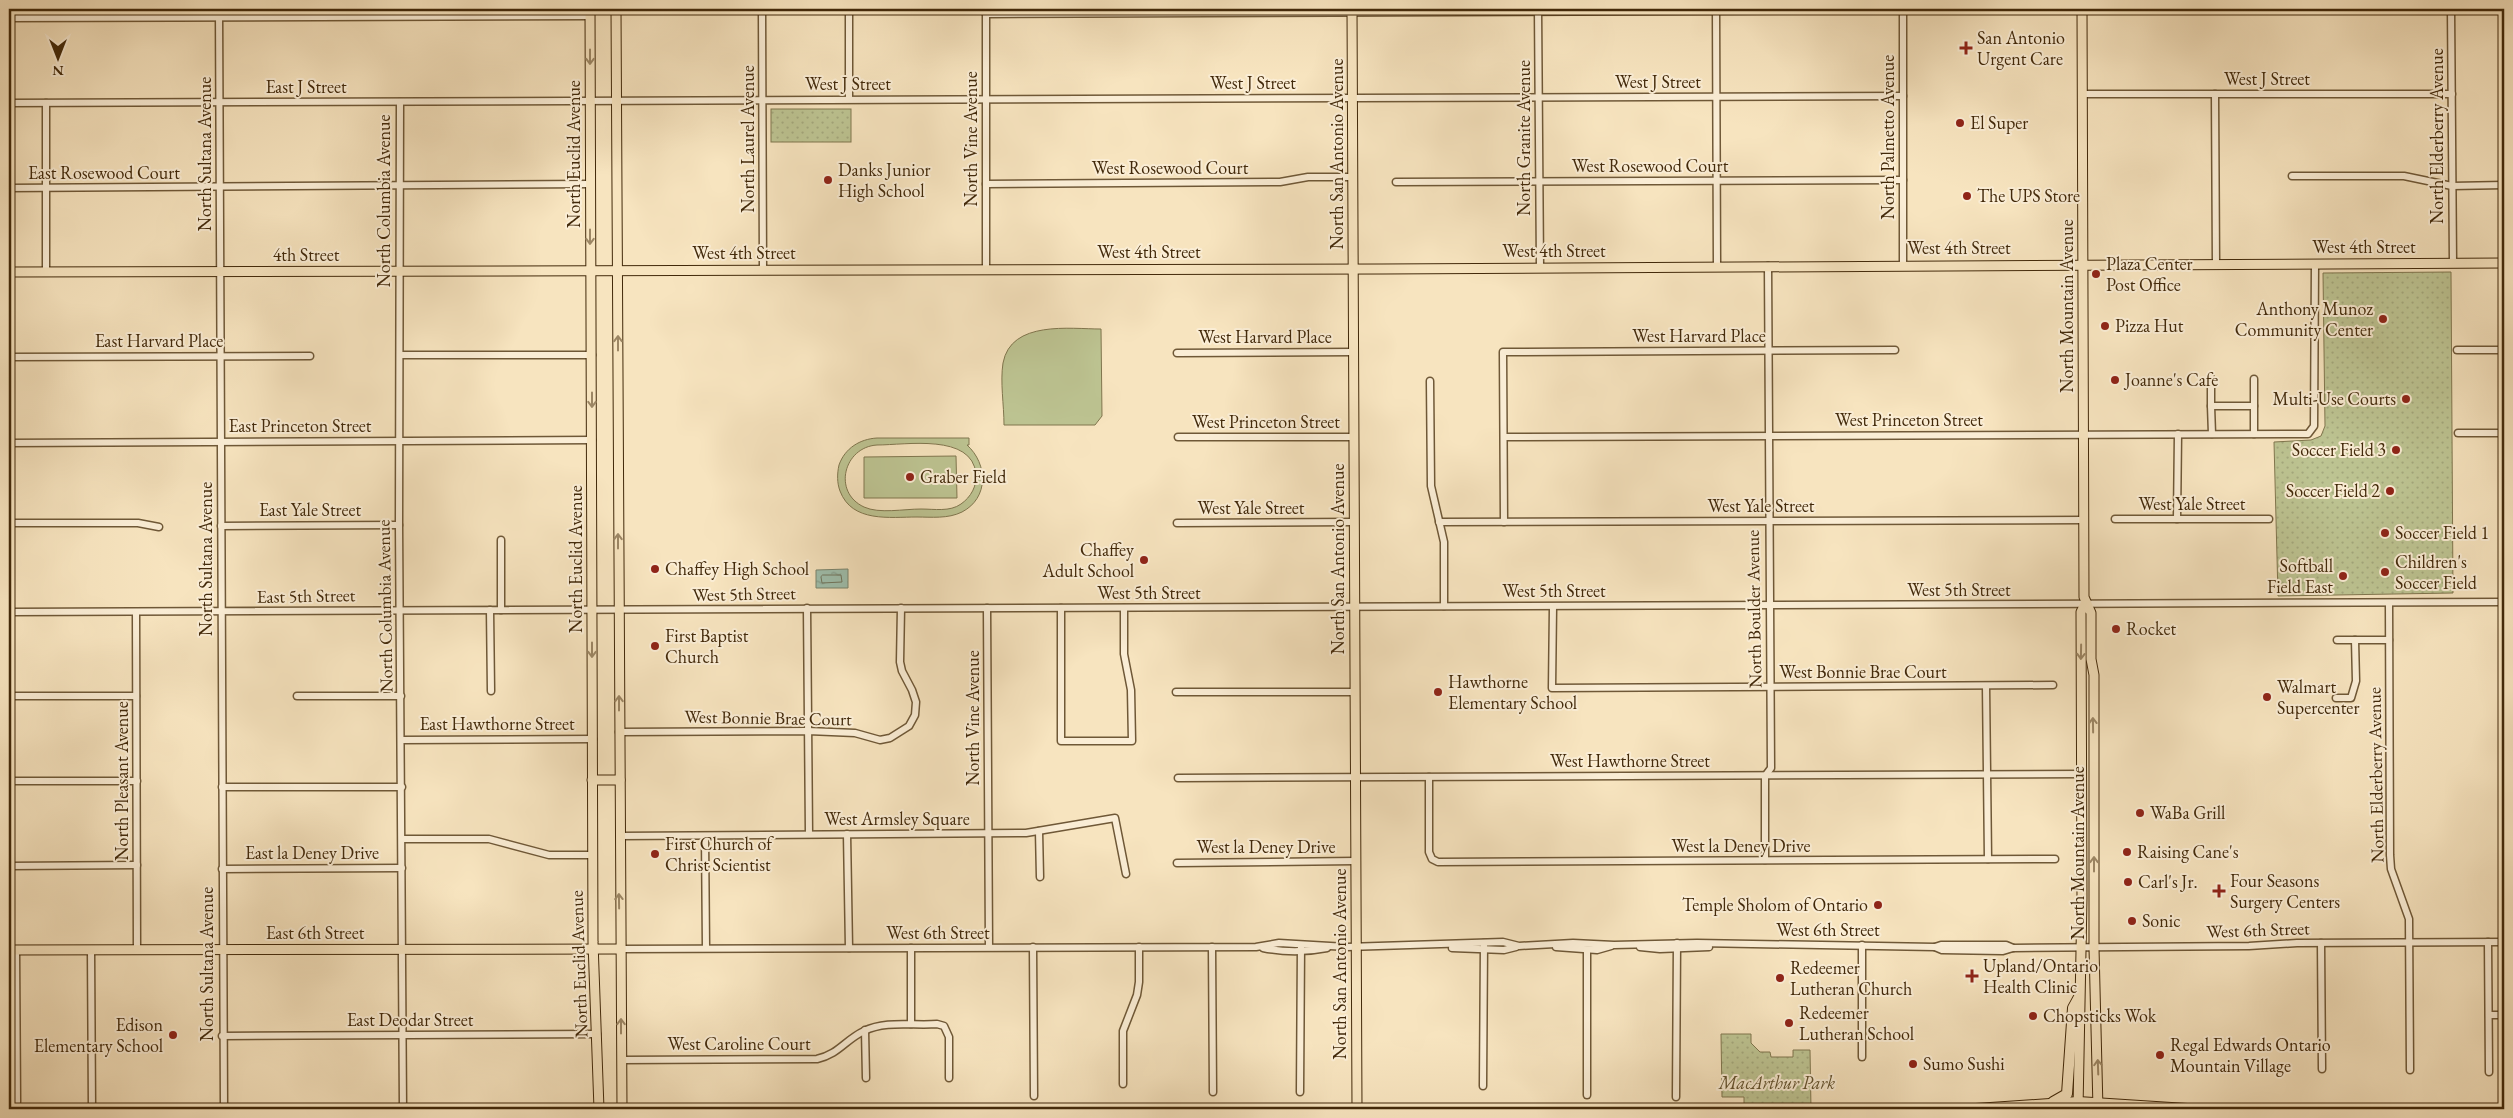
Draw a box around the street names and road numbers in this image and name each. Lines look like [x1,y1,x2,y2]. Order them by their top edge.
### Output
street label: North Elderberry Avenue [2425,48,2448,224]
street label: North Palmetto Avenue [1876,55,1899,219]
street label: North San Antonio Avenue [1325,59,1348,249]
street label: North Granite Avenue [1512,60,1535,216]
street label: North Laurel Avenue [736,65,759,213]
street label: West J Street [2224,67,2310,90]
street label: West J Street [1615,70,1701,93]
street label: North Vine Avenue [959,71,982,207]
street label: West J Street [1210,71,1296,94]
street label: West J Street [805,72,891,95]
street label: East J Street [265,75,347,98]
street label: North Sultana Avenue [193,77,216,231]
street label: North Euclid Avenue [562,80,585,228]
street label: North Columbia Avenue [372,114,395,288]
street label: West Rosewood Court [1572,154,1729,177]
street label: West Rosewood Court [1092,156,1249,179]
street label: East Rosewood Court [28,161,180,184]
street label: North Mountain Avenue [2055,219,2078,393]
street label: West 4th Street [2312,235,2416,258]
street label: West 4th Street [1907,236,2011,259]
street label: West 4th Street [1502,239,1606,262]
street label: West 4th Street [1097,240,1201,263]
street label: West 4th Street [692,241,796,264]
street label: 4th Street [273,243,340,266]
street label: West Harvard Place [1632,324,1766,347]
street label: West Harvard Place [1198,325,1332,348]
street label: East Harvard Place [95,329,223,352]
street label: West Princeton Street [1835,408,1983,431]
street label: West Princeton Street [1192,410,1340,433]
street label: East Princeton Street [228,414,372,437]
street label: North San Antonio Avenue [1326,464,1349,654]
street label: North Sultana Avenue [194,482,217,636]
street label: North Euclid Avenue [564,485,587,633]
street label: West Yale Street [2138,492,2246,515]
street label: West Yale Street [1707,494,1815,517]
street label: West Yale Street [1197,496,1305,519]
street label: East Yale Street [259,498,361,521]
street label: North Columbia Avenue [371,519,398,693]
street label: North Boulder Avenue [1741,530,1766,688]
street label: West 5th Street [1907,578,2011,601]
street label: West 5th Street [1502,579,1606,602]
street label: West 5th Street [692,581,796,606]
street label: West 5th Street [1097,581,1201,604]
street label: East 5th Street [256,583,356,608]
street label: North Vine Avenue [961,650,984,786]
street label: West Bonnie Brae Court [1779,660,1947,683]
street label: North Elderberry Avenue [2362,687,2389,863]
street label: North Pleasant Avenue [110,701,133,861]
street label: West Bonnie Brae Court [684,705,852,730]
street label: East Hawthorne Street [419,712,575,735]
street label: West Hawthorne Street [1550,749,1710,772]
street label: North Mountain Avenue [2066,766,2089,940]
street label: West Armsley Square [824,807,970,830]
street label: West la Deney Drive [1672,834,1810,857]
street label: West la Deney Drive [1197,835,1335,858]
street label: East la Deney Drive [245,841,379,864]
street label: North San Antonio Avenue [1328,869,1351,1059]
street label: North Sultana Avenue [195,887,218,1041]
street label: North Euclid Avenue [564,890,593,1038]
street label: West 6th Street [2206,916,2310,943]
street label: West 6th Street [1776,918,1880,941]
street label: East 6th Street [266,921,365,944]
street label: West 6th Street [886,921,990,944]
street label: East Deodar Street [347,1008,474,1031]
street label: West Caroline Court [667,1032,811,1055]

